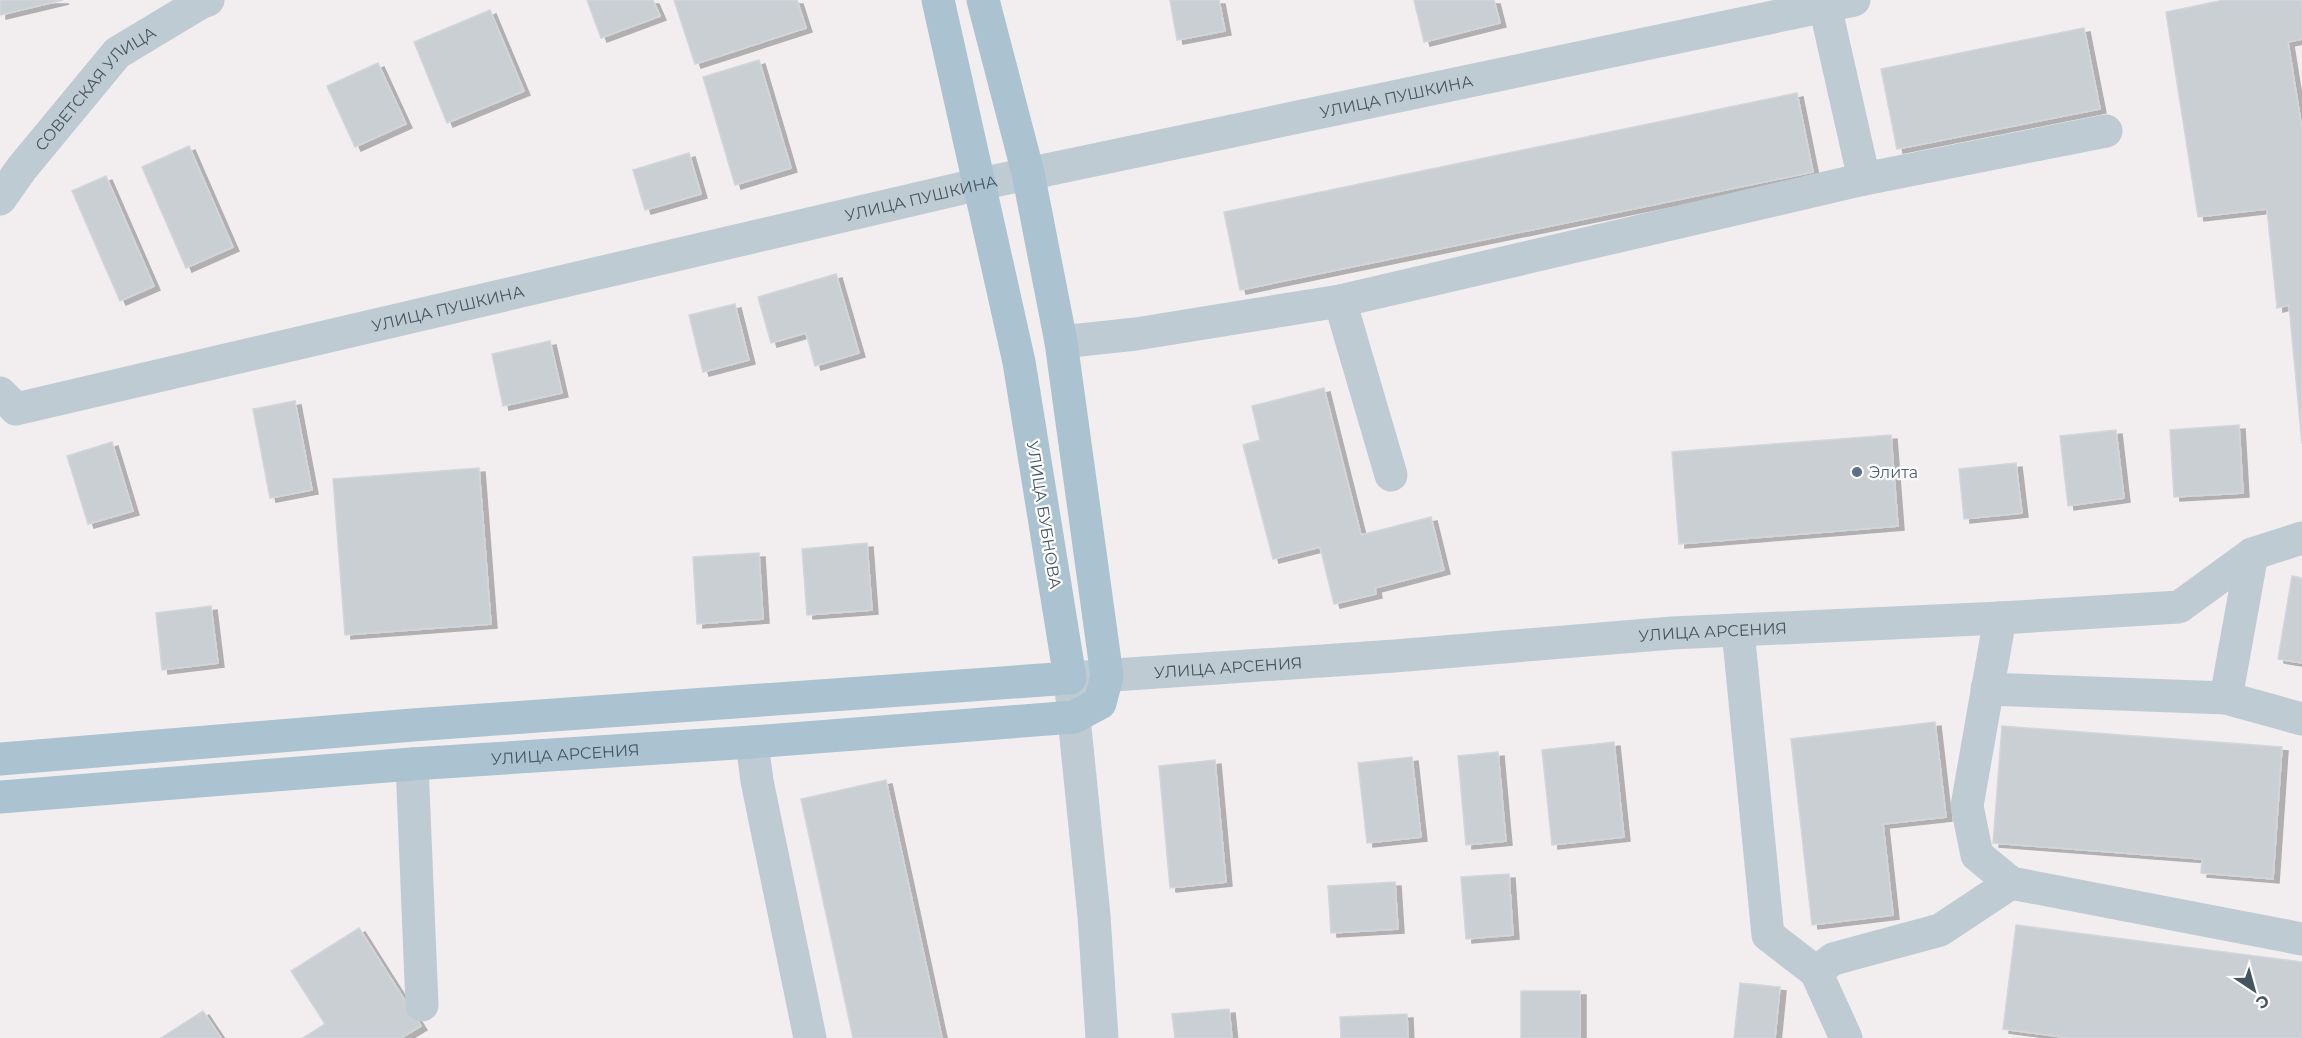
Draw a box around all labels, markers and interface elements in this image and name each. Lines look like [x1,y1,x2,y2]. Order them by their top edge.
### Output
street label: СОВЕТСКАЯ УЛИЦА [31,22,159,154]
street label: УЛИЦА ПУШКИНА [1318,71,1475,122]
street label: УЛИЦА ПУШКИНА [843,171,999,225]
street label: УЛИЦА ПУШКИНА [370,281,526,335]
street label: УЛИЦА БУБНОВА [1023,440,1065,590]
place label: Элита [1869,463,1918,482]
marker: Элита [1850,465,1864,479]
street label: УЛИЦА АРСЕНИЯ [1638,618,1787,645]
street label: УЛИЦА АРСЕНИЯ [1153,653,1303,682]
street label: УЛИЦА АРСЕНИЯ [491,740,640,768]
north arrow [2224,960,2284,1020]
text: С [2252,991,2273,1013]

